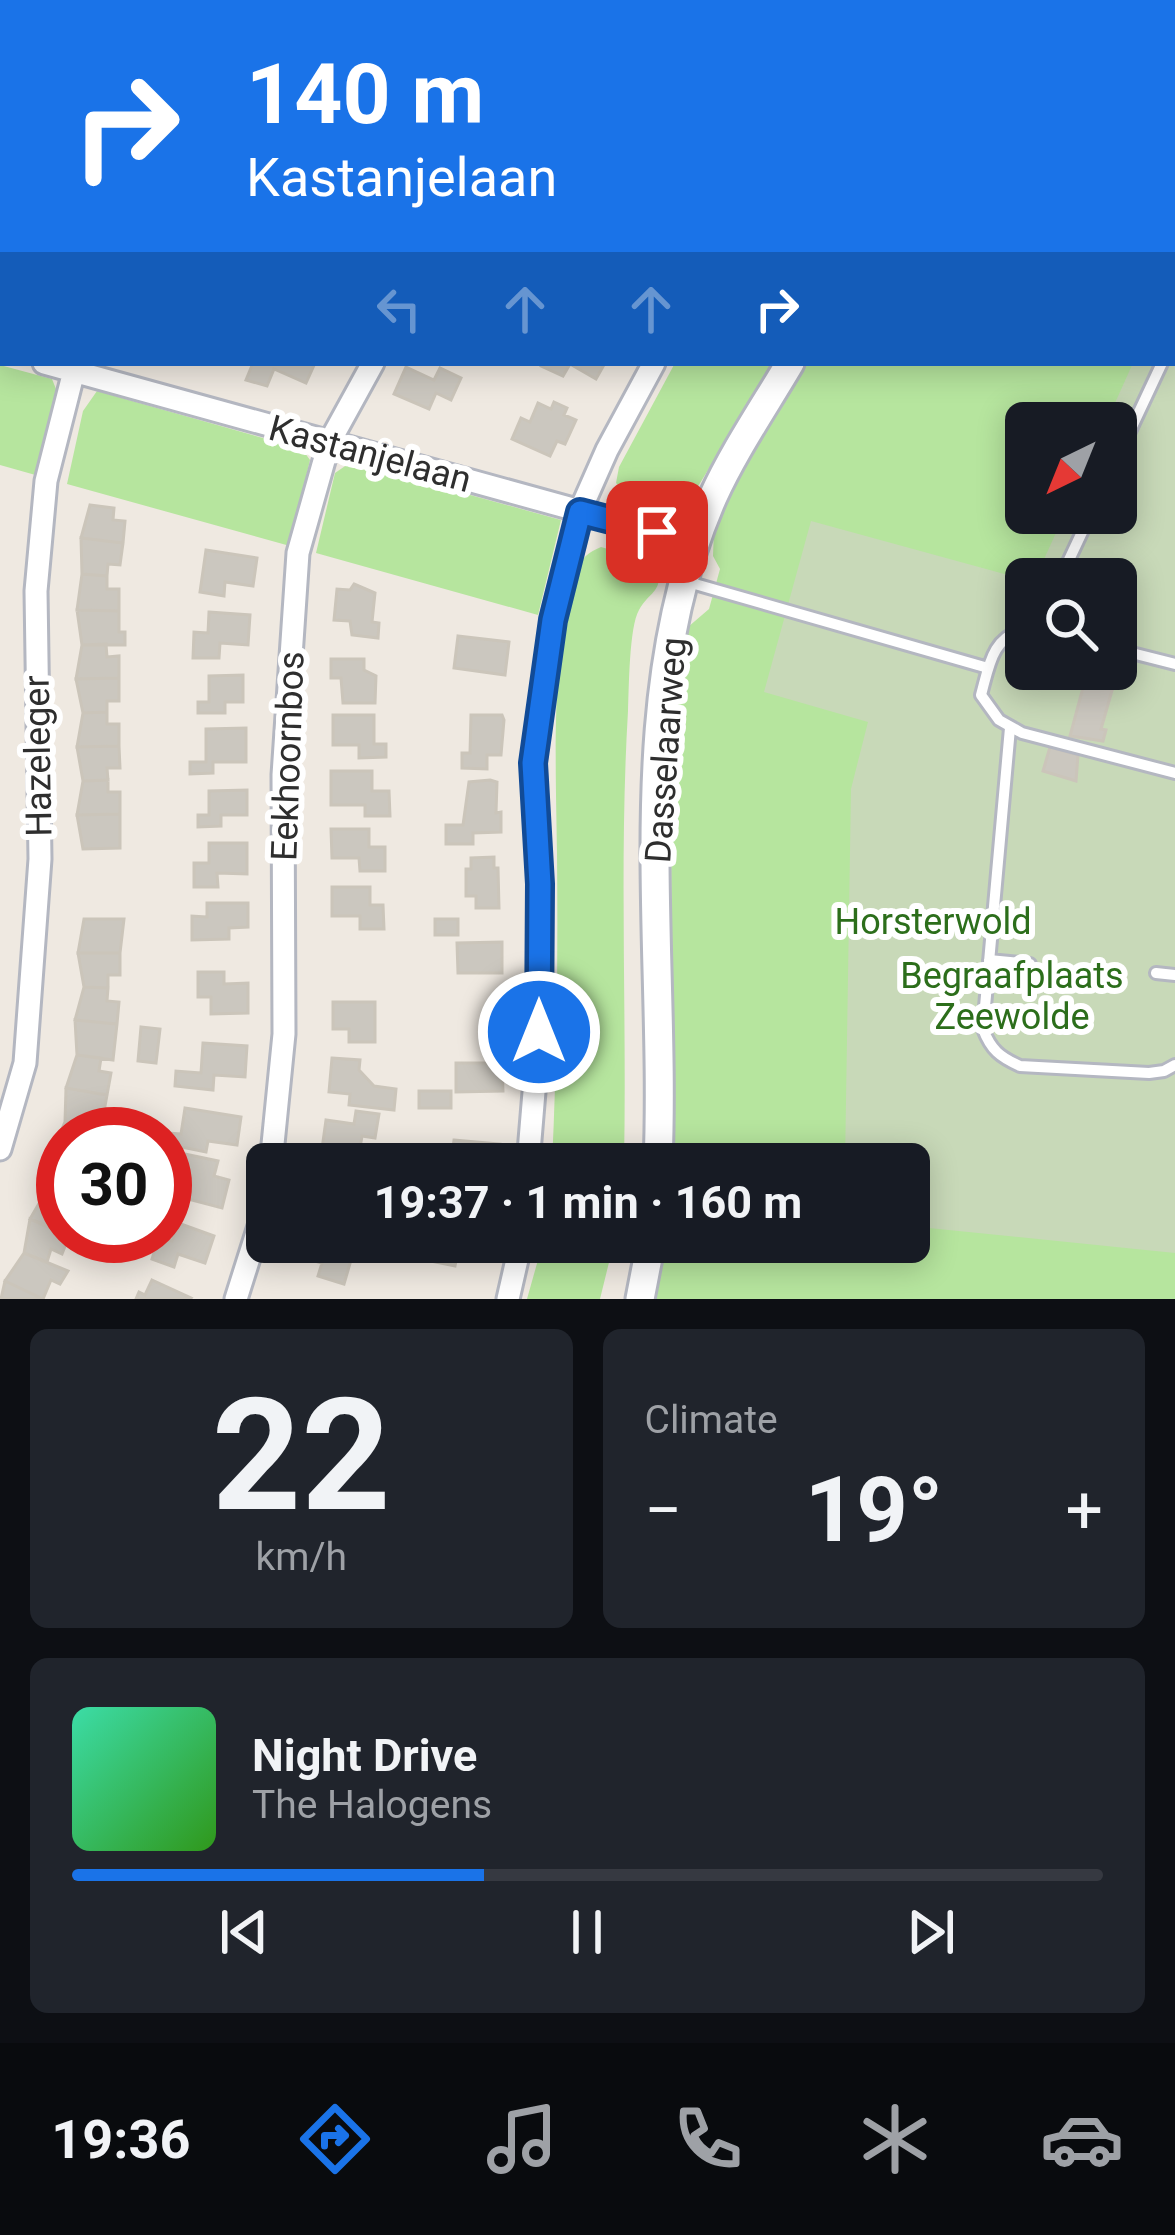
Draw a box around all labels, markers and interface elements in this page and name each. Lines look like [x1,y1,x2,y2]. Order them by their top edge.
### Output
text: 140 m [246,45,484,144]
icon: right [48,48,204,204]
text: Kastanjelaan [246,146,557,209]
icon: left [366,276,432,342]
icon: ahead [492,276,558,342]
icon: ahead [618,276,684,342]
icon: right [744,276,810,342]
north arrow [1005,402,1137,534]
map controls [1005,402,1137,690]
street label: Kastanjelaan [264,407,476,501]
pin [606,481,708,583]
icon: arrive [624,499,690,565]
button: search [1005,558,1137,690]
street label: Dasselaarweg [637,636,695,864]
street label: Eekhoornbos [263,650,313,862]
street label: Hazeleger [16,675,60,837]
park label: Horsterwold [835,901,1032,943]
park label: Begraafplaats Zeewolde [900,955,1124,1038]
position arrow [476,969,602,1095]
speed limit sign: 30 [36,1107,192,1263]
text: 19:37 · 1 min · 160 m [374,1176,802,1229]
text: 22 [212,1364,391,1547]
text: Climate [645,1397,778,1443]
text: 19° [805,1458,943,1563]
text: − [645,1472,682,1549]
text: + [1066,1472,1103,1549]
text: km/h [255,1534,347,1580]
text: Night Drive [252,1729,477,1782]
text: The Halogens [252,1782,492,1828]
icon: previous [211,1899,277,1965]
icon: pause [554,1899,620,1965]
icon: next [898,1899,964,1965]
icon: directions [293,2097,377,2181]
icon: music [480,2097,564,2181]
icon: phone [666,2097,750,2181]
icon: climate [853,2097,937,2181]
icon: car [1040,2097,1124,2181]
text: 19:36 [51,2108,190,2171]

